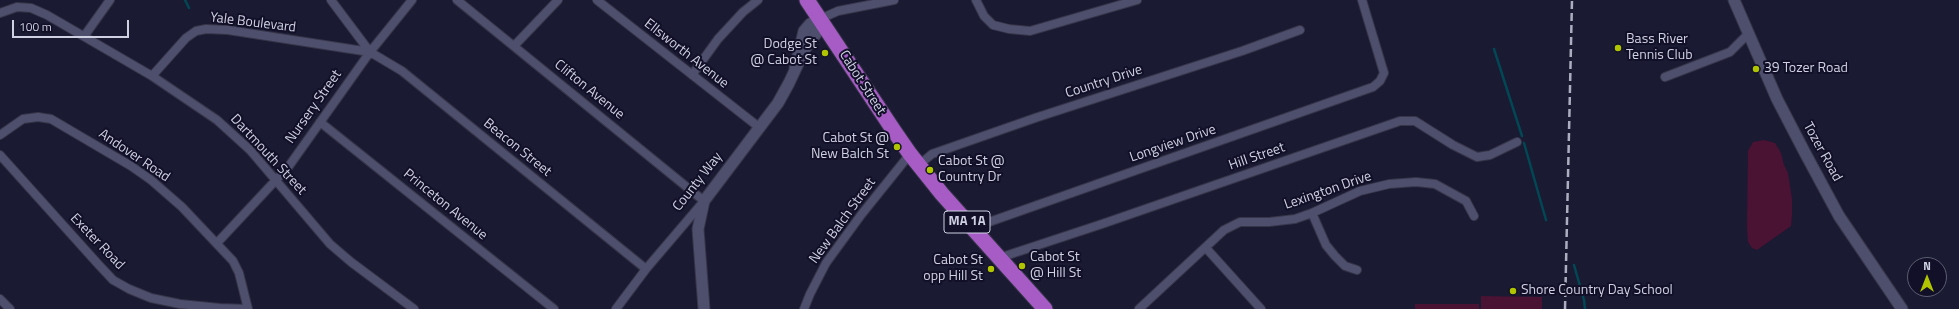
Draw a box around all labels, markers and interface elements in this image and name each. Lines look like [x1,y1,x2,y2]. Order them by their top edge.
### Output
street label: Yale Boulevard [209,9,297,37]
scale bar [14,12,131,38]
street label: Ellsworth Avenue [640,16,732,92]
text: 100 m [19,17,52,36]
place label: Bass River Tennis Club [1626,32,1692,64]
place label: Dodge St @ Cabot St [751,37,817,70]
marker: Bass River Tennis Club [1613,43,1623,53]
marker: Dodge St @ Cabot St [820,48,830,58]
street label: Cabot Street [835,48,889,118]
street label: Clifton Avenue [551,57,627,123]
place label: 39 Tozer Road [1764,61,1848,77]
street label: Country Drive [1063,62,1145,102]
marker: 39 Tozer Road [1751,64,1761,74]
street label: Nursery Street [282,67,346,147]
street label: Dartmouth Street [226,111,310,199]
street label: Beacon Street [480,115,554,181]
street label: Tozer Road [1799,119,1845,185]
street label: Longview Drive [1128,121,1218,167]
street label: Andover Road [95,126,173,186]
place label: Cabot St @ New Balch St [811,131,889,164]
street label: Hill Street [1227,140,1287,174]
marker: Cabot St @ New Balch St [892,142,902,152]
street label: County Way [670,149,726,215]
place label: Cabot St @ Country Dr [938,154,1004,186]
marker: Cabot St @ Country Dr [925,165,935,175]
street label: Princeton Avenue [400,166,490,244]
street label: Lexington Drive [1282,168,1374,214]
street label: New Balch Street [806,175,880,267]
street label: Exeter Road [66,211,128,273]
road number: MA 1A [944,211,990,233]
place label: Cabot St @ Hill St [1030,250,1081,282]
place label: Cabot St opp Hill St [923,253,983,286]
north arrow [1907,257,1947,297]
text: N [1923,258,1931,274]
marker: Cabot St @ Hill St [1017,261,1027,271]
marker: Cabot St opp Hill St [986,264,996,274]
place label: Shore Country Day School [1521,283,1673,299]
marker: Shore Country Day School [1508,286,1518,296]

